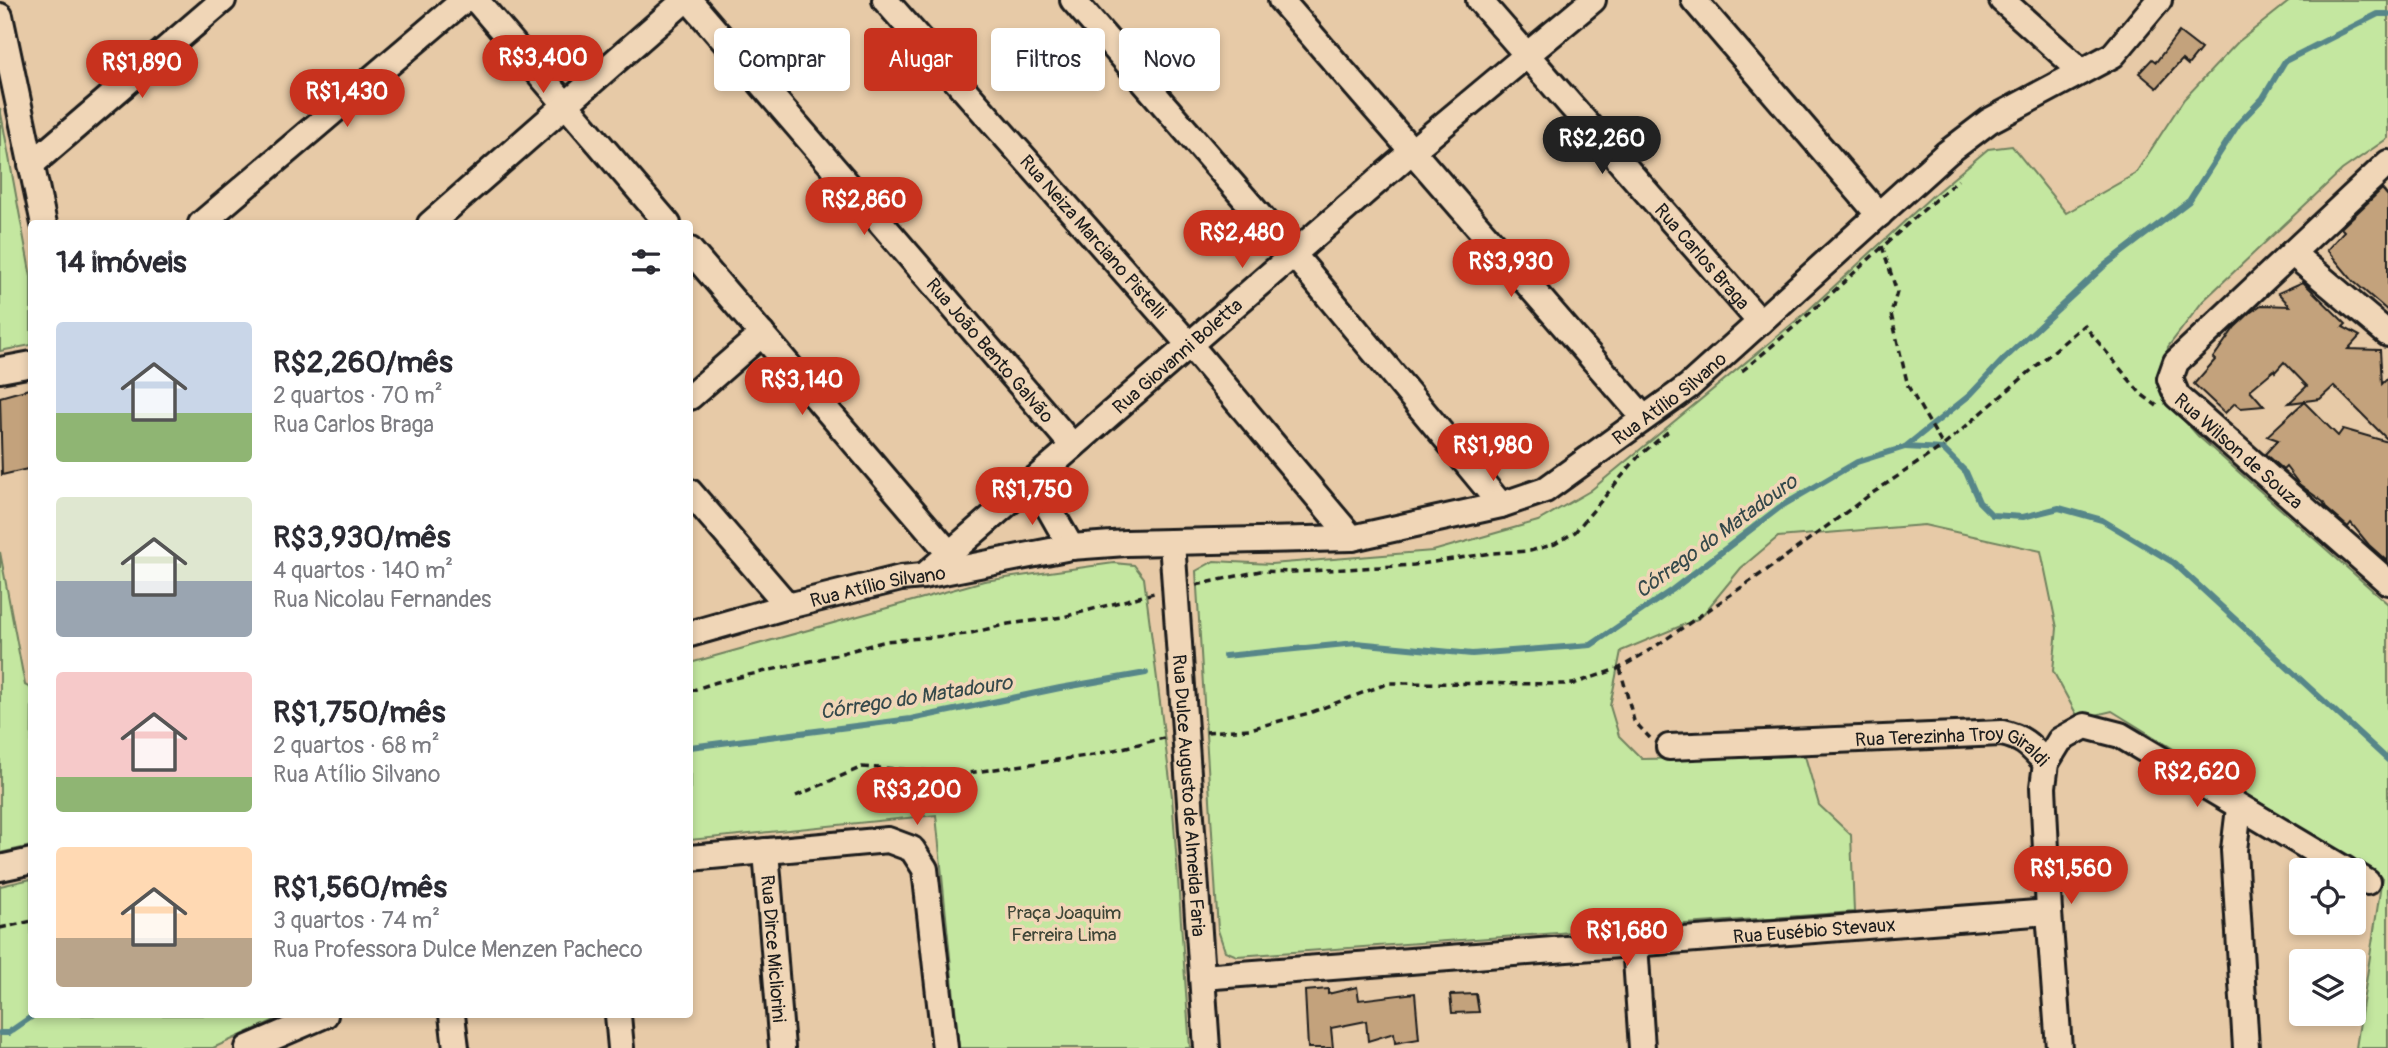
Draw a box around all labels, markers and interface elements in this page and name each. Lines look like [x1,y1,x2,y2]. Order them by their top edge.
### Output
chip: Comprar [714,28,850,91]
chip: Alugar [864,28,977,91]
chip: Filtros [991,28,1105,91]
chip: Novo [1119,28,1220,91]
pin: R$3,400 [478,36,608,95]
pin: R$1,890 [77,41,207,100]
text: R$3,400 [498,43,588,72]
text: R$1,890 [102,48,182,77]
pin: R$1,430 [282,69,412,129]
text: R$1,430 [306,77,388,106]
pin: R$2,260 [1537,116,1667,176]
text: R$2,260 [1559,124,1645,153]
street label: Rua Neiza Marciano Pistelli [1014,150,1171,324]
pin: R$2,860 [799,177,929,237]
text: R$2,860 [821,185,907,214]
street label: Rua Carlos Braga [1649,199,1755,315]
pin: R$2,480 [1177,210,1307,270]
text: R$2,480 [1199,218,1285,247]
pin: R$3,930 [1446,240,1576,299]
icon: filters [627,243,665,281]
text: 14 imóveis [56,244,186,281]
text: R$3,930 [1469,247,1553,276]
street label: Rua João Bento Galvão [921,273,1059,428]
street label: Rua Giovanni Boletta [1108,293,1248,420]
text: R$2,260/mês [273,344,453,381]
street label: Rua Atílio Silvano [1608,347,1732,451]
icon: home [112,350,196,434]
pin: R$3,140 [737,358,867,417]
text: R$3,140 [761,365,843,394]
text: 2 quartos · 70 m² [273,381,443,410]
street label: Rua Wilson de Souza [2169,388,2308,515]
text: Rua Carlos Braga [273,410,434,439]
pin: R$1,980 [1428,424,1558,483]
text: R$1,980 [1453,431,1533,460]
water label: Córrego do Matadouro [1630,467,1804,604]
pin: R$1,750 [967,468,1097,527]
text: R$1,750 [992,475,1072,504]
text: R$3,930/mês [273,519,450,556]
icon: home [112,525,196,609]
text: 4 quartos · 140 m² [273,556,453,585]
street label: Rua Atílio Silvano [808,561,948,613]
text: Rua Nicolau Fernandes [273,585,491,614]
street label: Rua Dulce Augusto de Almeida Faria [1167,653,1210,938]
water label: Córrego do Matadouro [818,669,1016,726]
text: R$1,750/mês [273,694,445,731]
icon: home [112,700,196,784]
street label: Rua Terezinha Troy Giraldi [1855,722,2054,772]
text: 2 quartos · 68 m² [273,731,440,760]
pin: R$2,620 [2132,750,2262,809]
text: R$2,620 [2154,757,2240,786]
text: Rua Atílio Silvano [273,760,440,789]
pin: R$3,200 [852,768,982,827]
text: R$3,200 [873,775,961,804]
pin: R$1,560 [2006,846,2136,906]
text: R$1,560 [2030,854,2112,883]
map controls [2289,858,2366,1026]
button: locate [2289,858,2366,935]
text: R$1,560/mês [273,869,447,906]
street label: Rua Dirce Micliorini [755,874,791,1023]
icon: home [112,875,196,959]
park label: Praça Joaquim Ferreira Lima [1007,901,1122,947]
text: 3 quartos · 74 m² [273,906,440,935]
pin: R$1,680 [1562,908,1692,968]
street label: Rua Eusébio Stevaux [1732,913,1896,949]
text: R$1,680 [1586,916,1668,945]
text: Rua Professora Dulce Menzen Pacheco [273,935,643,964]
button: layers [2289,949,2366,1026]

